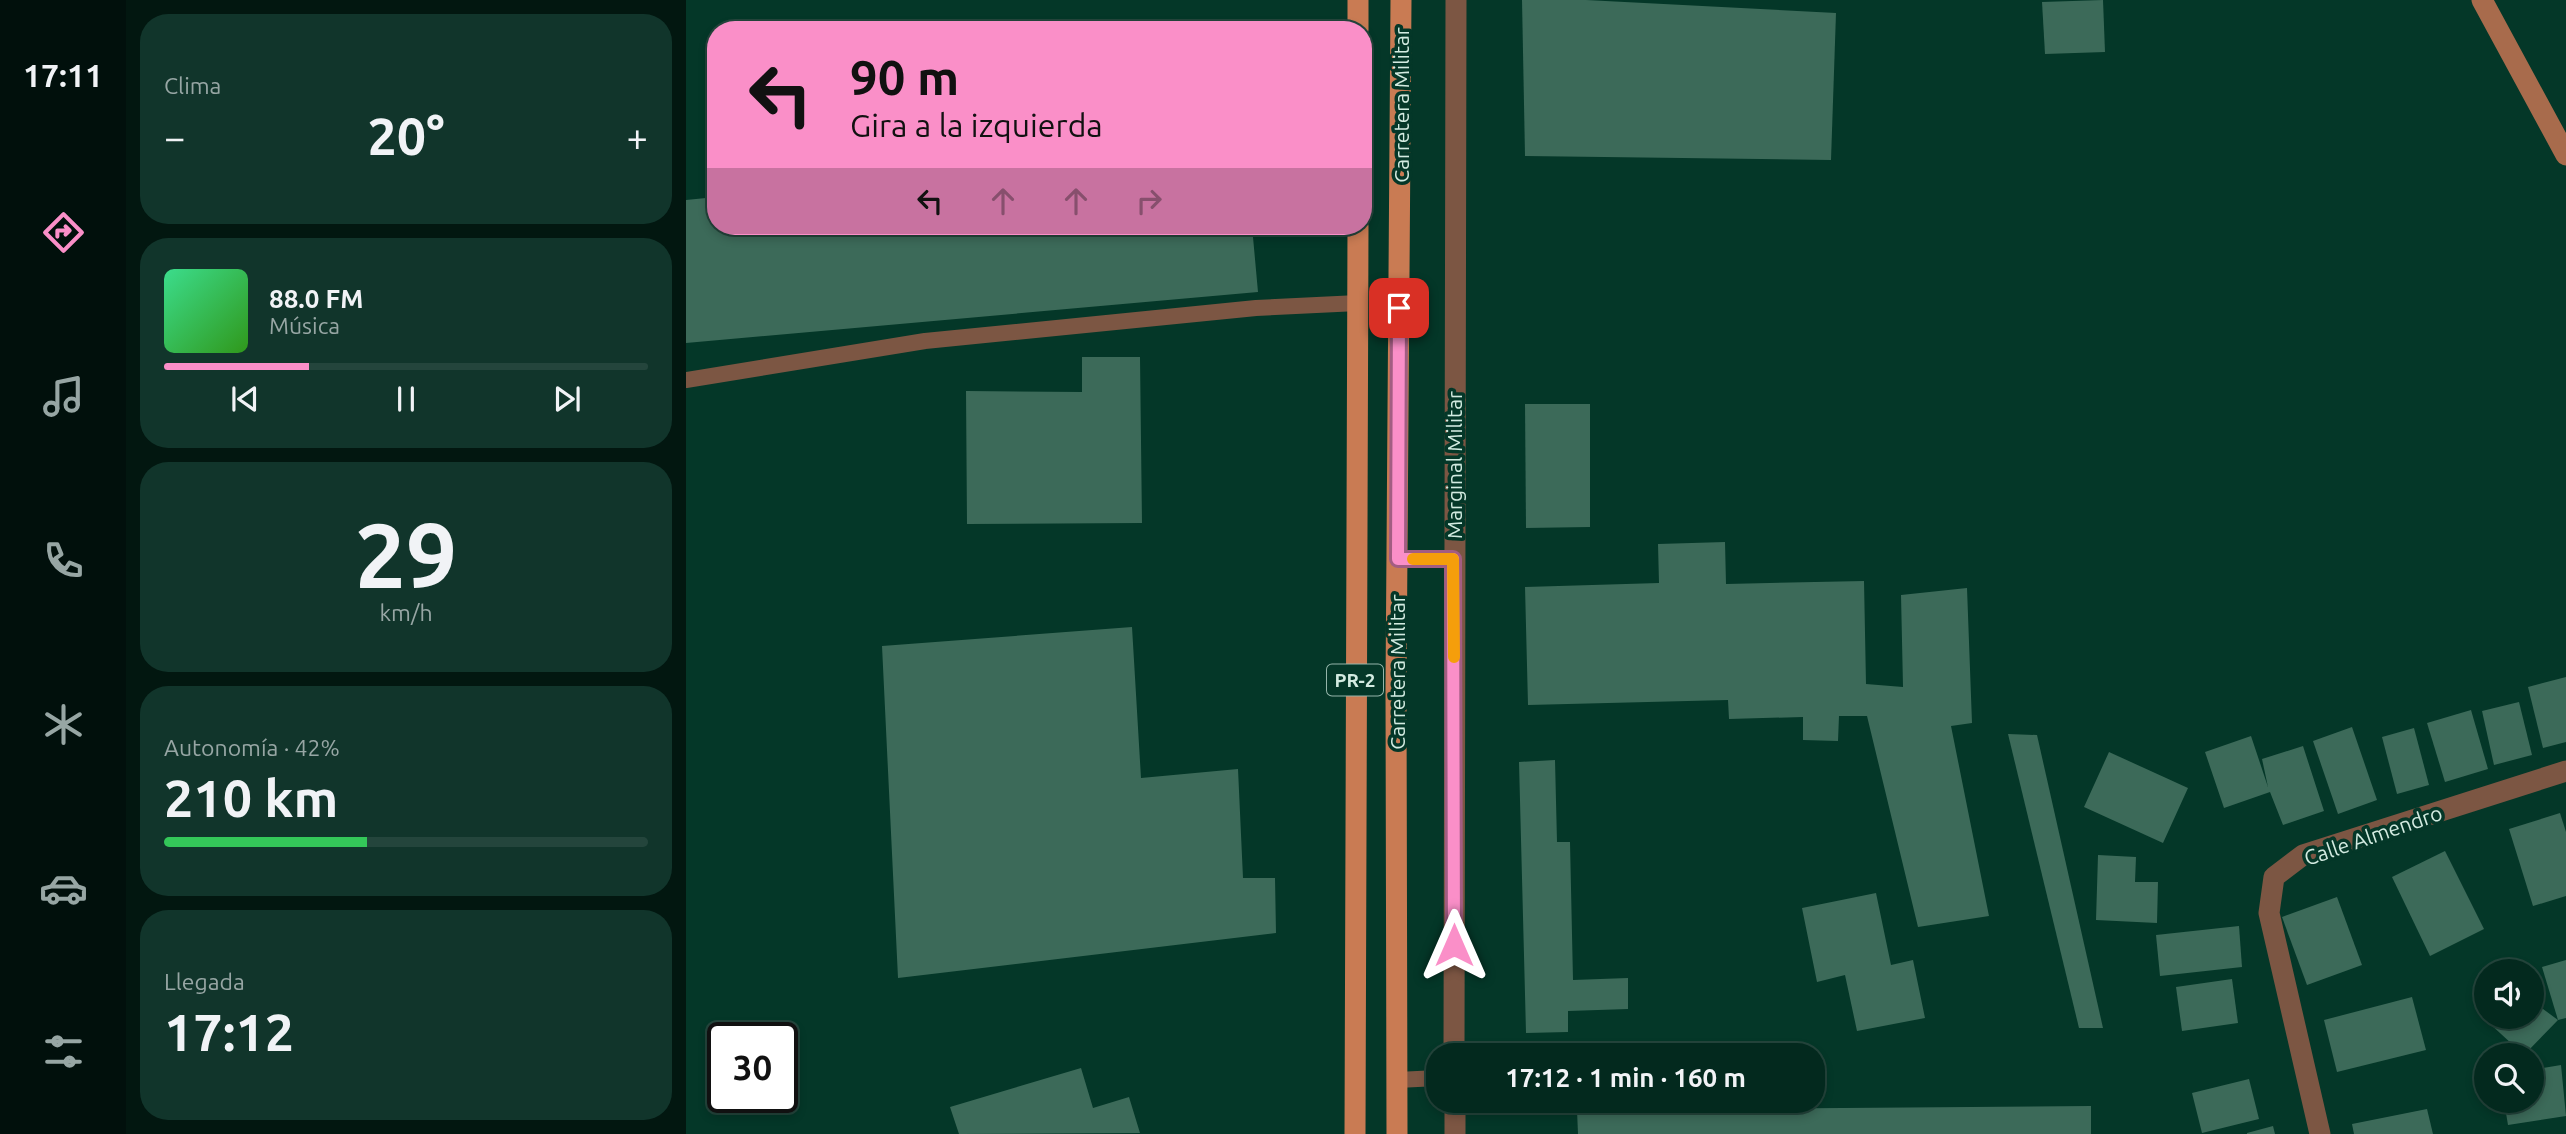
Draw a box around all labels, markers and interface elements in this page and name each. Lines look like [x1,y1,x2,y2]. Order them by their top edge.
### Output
street label: Carretera Militar [1389,27,1413,183]
icon: left [735,49,826,140]
text: 90 m [850,49,959,104]
text: 17:11 [23,57,103,93]
text: Clima [164,73,221,98]
text: 20° [367,107,445,165]
text: Gira a la izquierda [850,107,1103,143]
text: − [164,116,185,158]
text: + [627,116,648,158]
icon: left [911,182,949,220]
icon: ahead [984,182,1022,220]
icon: ahead [1057,182,1095,220]
icon: right [1130,182,1168,220]
icon: directions [39,208,88,257]
pin [1369,278,1429,338]
text: 88.0 FM [269,284,363,313]
icon: arrive [1380,289,1418,327]
text: Música [269,313,340,338]
icon: music [39,372,88,421]
icon: previous [226,380,264,418]
icon: pause [387,380,425,418]
icon: next [548,380,586,418]
street label: Marginal Militar [1442,391,1466,539]
text: 29 [355,503,457,605]
icon: phone [39,536,88,585]
street label: Carretera Militar [1385,594,1409,750]
text: km/h [379,600,433,625]
road number: PR-2 [1327,664,1383,695]
icon: climate [39,700,88,749]
text: Autonomía · 42% [164,735,340,760]
text: 210 km [164,769,338,827]
street label: Calle Almendro [2301,800,2445,870]
icon: car [39,864,88,913]
position arrow [1417,908,1491,982]
map controls [2474,959,2544,1113]
button: sound [2474,959,2544,1029]
text: Llegada [164,969,245,994]
text: 17:12 [164,1003,294,1061]
speed limit sign: 30 [707,1022,798,1113]
icon: filters [39,1027,88,1076]
button: search [2474,1043,2544,1113]
text: 17:12 · 1 min · 160 m [1505,1063,1746,1092]

